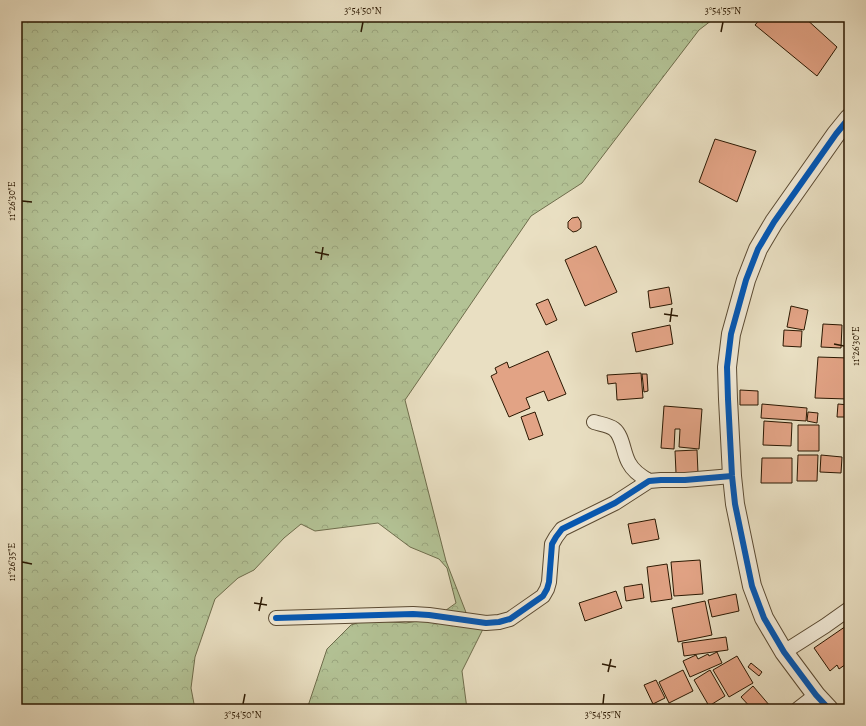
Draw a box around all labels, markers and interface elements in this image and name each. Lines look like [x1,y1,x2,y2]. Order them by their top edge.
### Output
text: 3°54'50"N [344,4,382,17]
text: 3°54'55"N [705,4,741,17]
text: 11°26'30"E [5,181,18,221]
text: 11°26'30"E [849,326,862,366]
text: 11°26'35"E [5,543,18,581]
text: 3°54'50"N [224,708,262,721]
text: 3°54'55"N [585,708,621,721]

